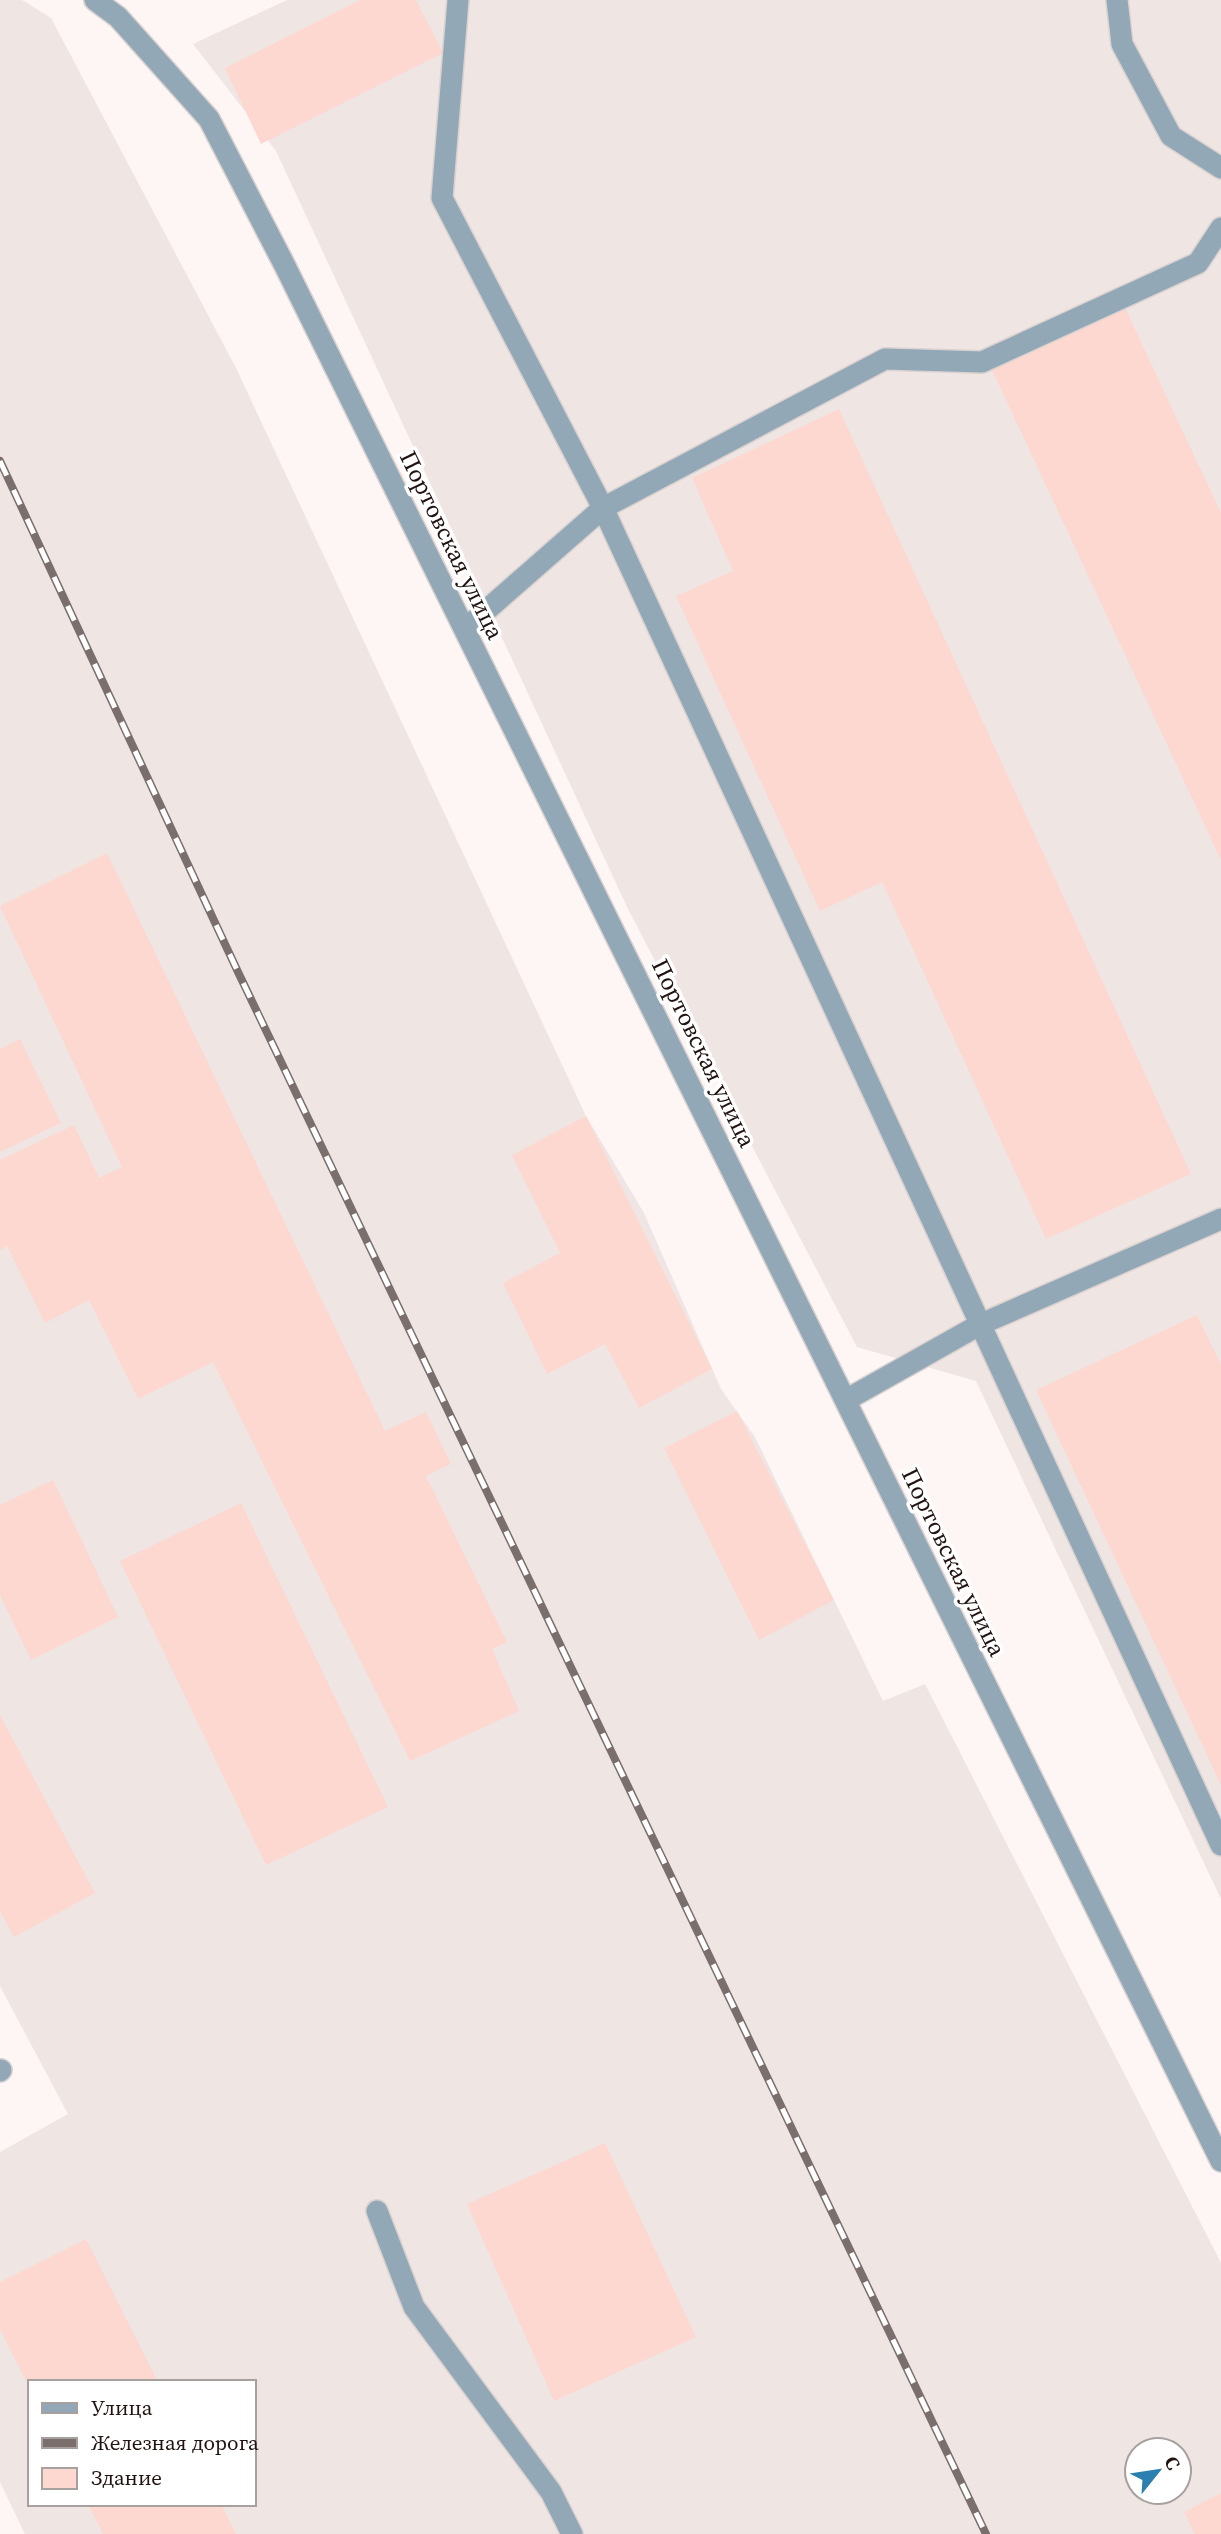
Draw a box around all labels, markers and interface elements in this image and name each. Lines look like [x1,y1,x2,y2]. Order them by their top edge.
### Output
street label: Портовская улица [392,445,512,646]
street label: Портовская улица [644,953,764,1154]
street label: Портовская улица [894,1462,1014,1663]
legend [28,2380,256,2506]
text: Улица [91,2393,153,2422]
text: Железная дорога [91,2428,259,2457]
north arrow [1123,2436,1193,2506]
text: С [1159,2451,1187,2474]
text: Здание [91,2463,162,2492]

